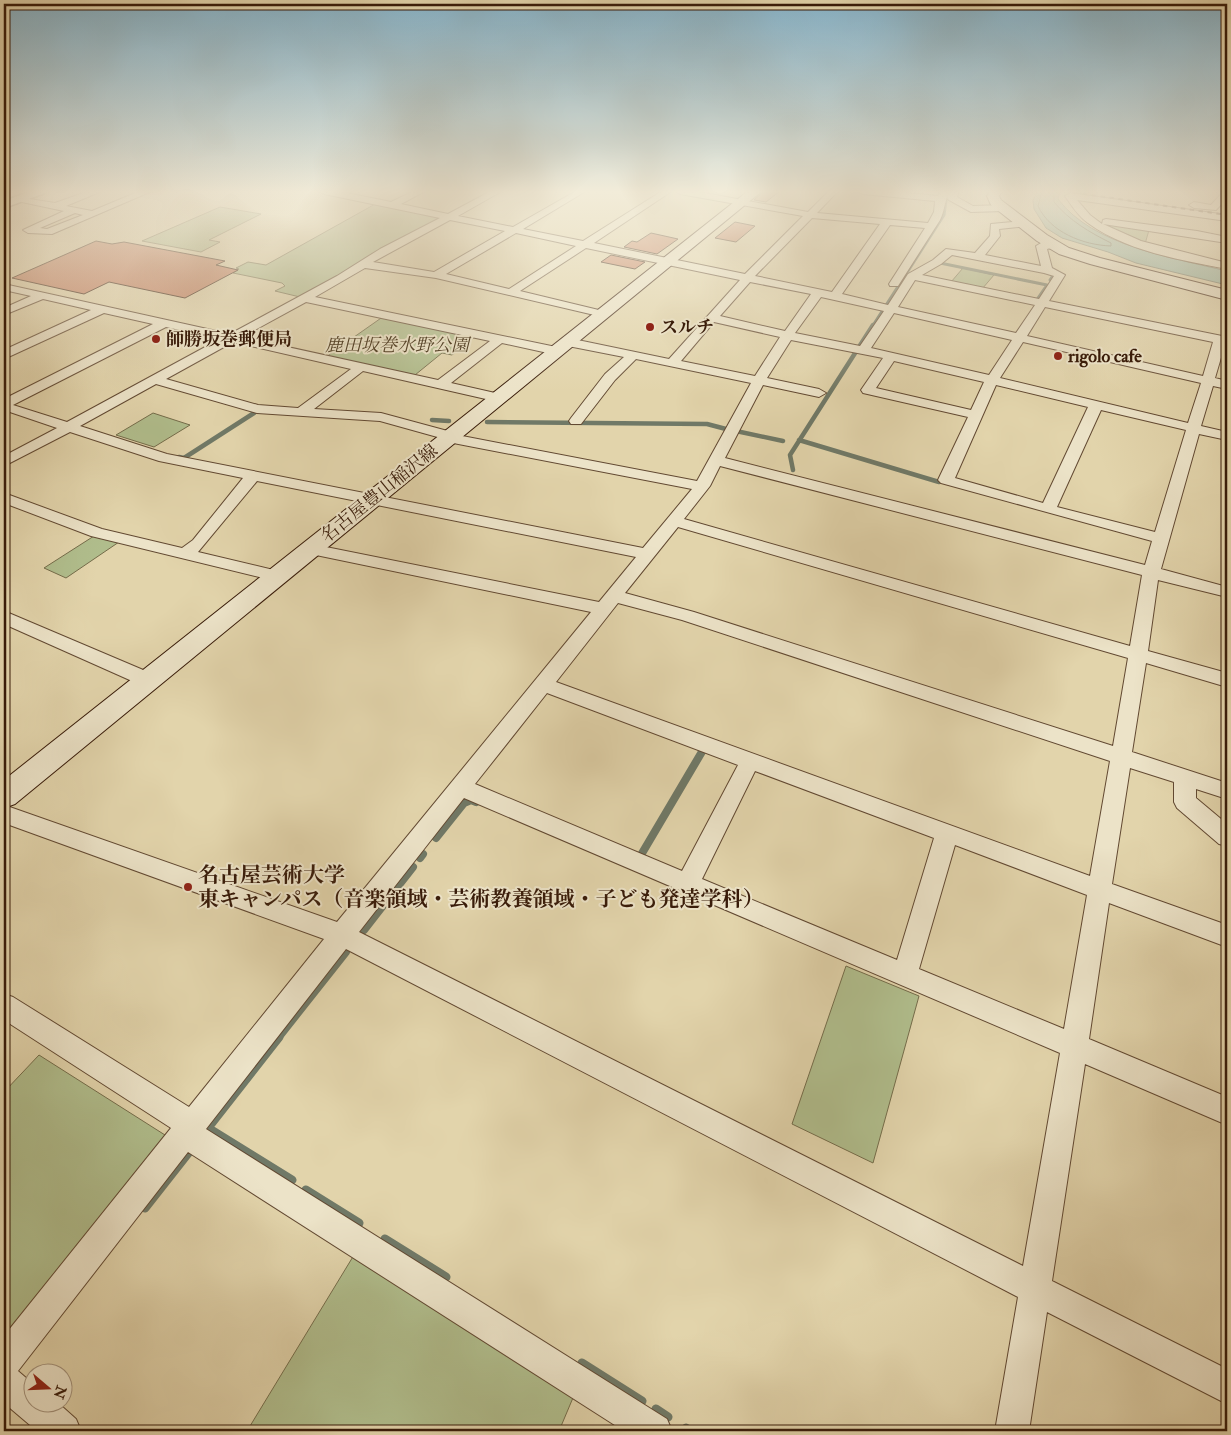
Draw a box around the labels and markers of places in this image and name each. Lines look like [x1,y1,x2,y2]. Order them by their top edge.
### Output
place label: スルチ [660,316,714,339]
marker: スルチ [644,321,656,333]
place label: 師勝坂巻郵便局 [166,328,292,351]
marker: 師勝坂巻郵便局 [150,333,162,345]
place label: rigolo cafe [1067,345,1142,368]
marker: rigolo cafe [1052,350,1064,362]
place label: 名古屋芸術大学 東キャンパス（音楽領域・芸術教養領域・子ども発達学科） [198,862,764,913]
marker: 名古屋芸術大学 東キャンパス（音楽領域・芸術教養領域・子ども発達学科） [182,881,194,893]

